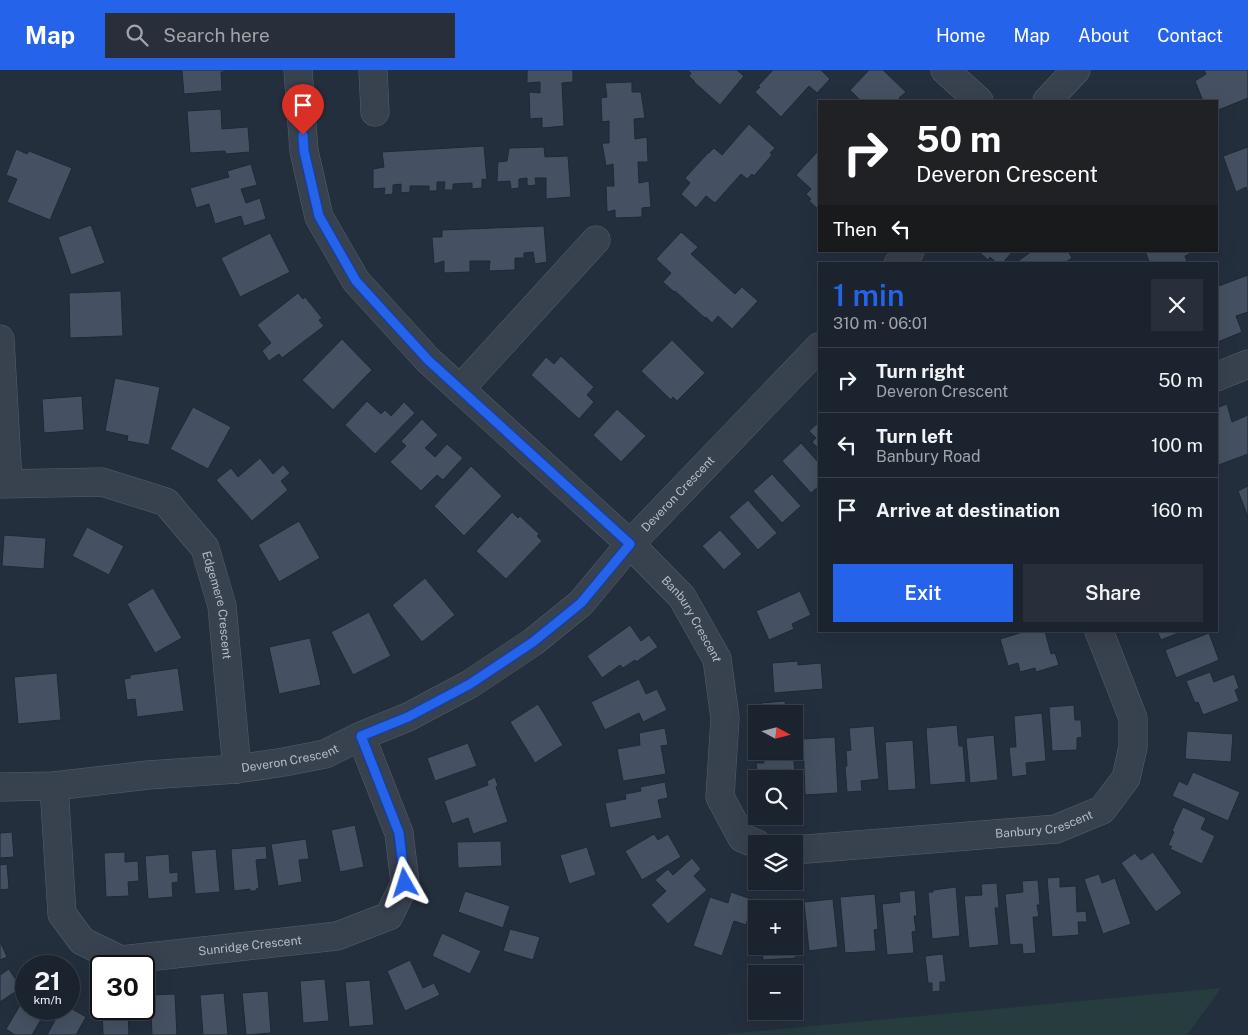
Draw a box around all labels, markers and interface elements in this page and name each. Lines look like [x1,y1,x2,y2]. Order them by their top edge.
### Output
search box [105,13,455,58]
text: Map [25,21,75,49]
icon: search [123,21,151,49]
text: Search here [163,24,270,46]
text: Home [936,25,986,46]
text: Map [1014,25,1050,46]
text: About [1078,25,1129,46]
text: Contact [1157,25,1223,46]
pin [282,84,324,135]
icon: arrive [289,91,317,119]
text: 50 m [916,119,1001,160]
icon: right [833,120,898,185]
text: Deveron Crescent [916,161,1098,187]
icon: left [887,215,915,243]
text: Then [833,218,877,240]
text: 1 min [833,277,904,313]
button: close [1151,279,1203,331]
text: 310 m · 06:01 [833,314,928,333]
text: Turn right [876,360,965,382]
icon: right [833,366,861,394]
text: 50 m [1158,369,1203,391]
text: Deveron Crescent [876,382,1008,401]
text: Turn left [876,425,953,447]
icon: left [833,431,861,459]
text: 100 m [1151,434,1203,456]
text: Banbury Road [876,447,980,466]
street label: Deveron Crescent [639,453,718,535]
icon: arrive [833,496,861,524]
text: Arrive at destination [876,499,1060,521]
text: 160 m [1151,499,1203,521]
street label: Edgemere Crescent [199,549,234,660]
button: Exit [833,564,1013,622]
button: Share [1023,564,1203,622]
street label: Banbury Crescent [659,573,724,663]
north arrow [748,705,802,760]
map controls [748,705,803,1020]
street label: Deveron Crescent [240,741,341,775]
button: search [748,770,803,825]
street label: Banbury Crescent [995,807,1095,841]
button: layers [748,835,803,890]
position arrow [378,856,430,908]
button: + [748,900,803,955]
street label: Sunridge Crescent [197,933,303,958]
speed limit sign: 30 [90,955,155,1020]
button: − [748,965,803,1020]
text: 21 [34,966,61,996]
text: km/h [33,993,62,1007]

